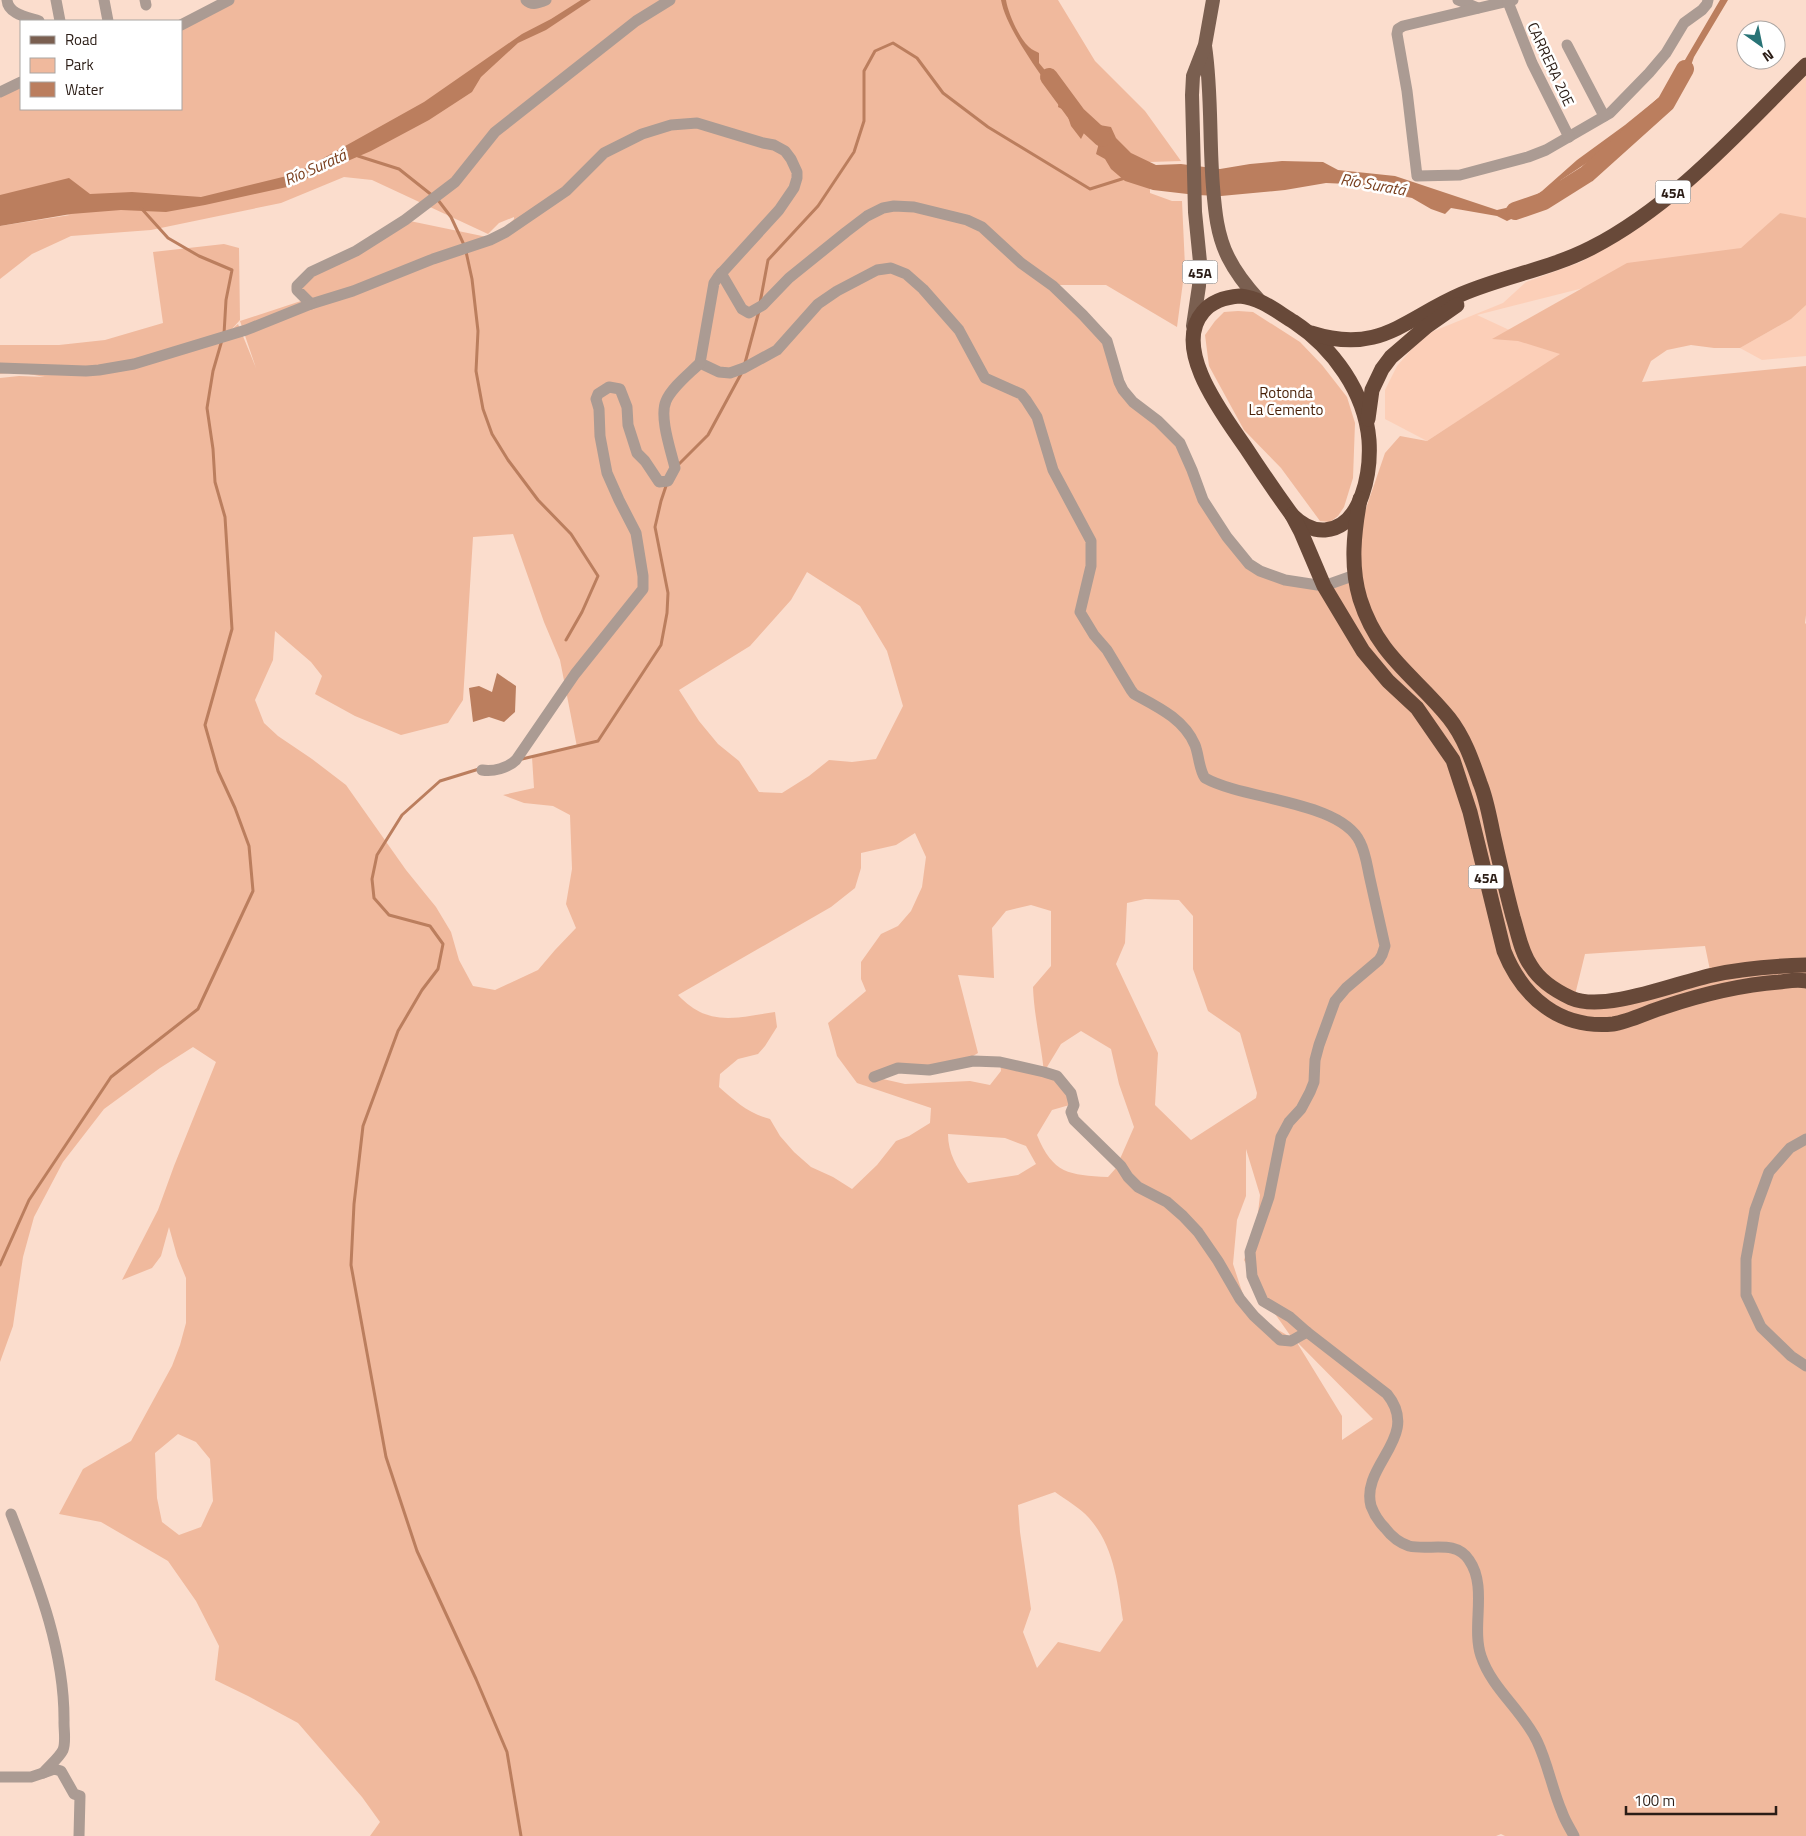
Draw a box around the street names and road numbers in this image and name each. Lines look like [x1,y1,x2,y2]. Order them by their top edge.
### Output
street label: CARRERA 20E [1521,18,1581,110]
road number: 45A [1656,180,1690,203]
road number: 45A [1182,260,1218,284]
road number: 45A [1468,866,1504,889]

